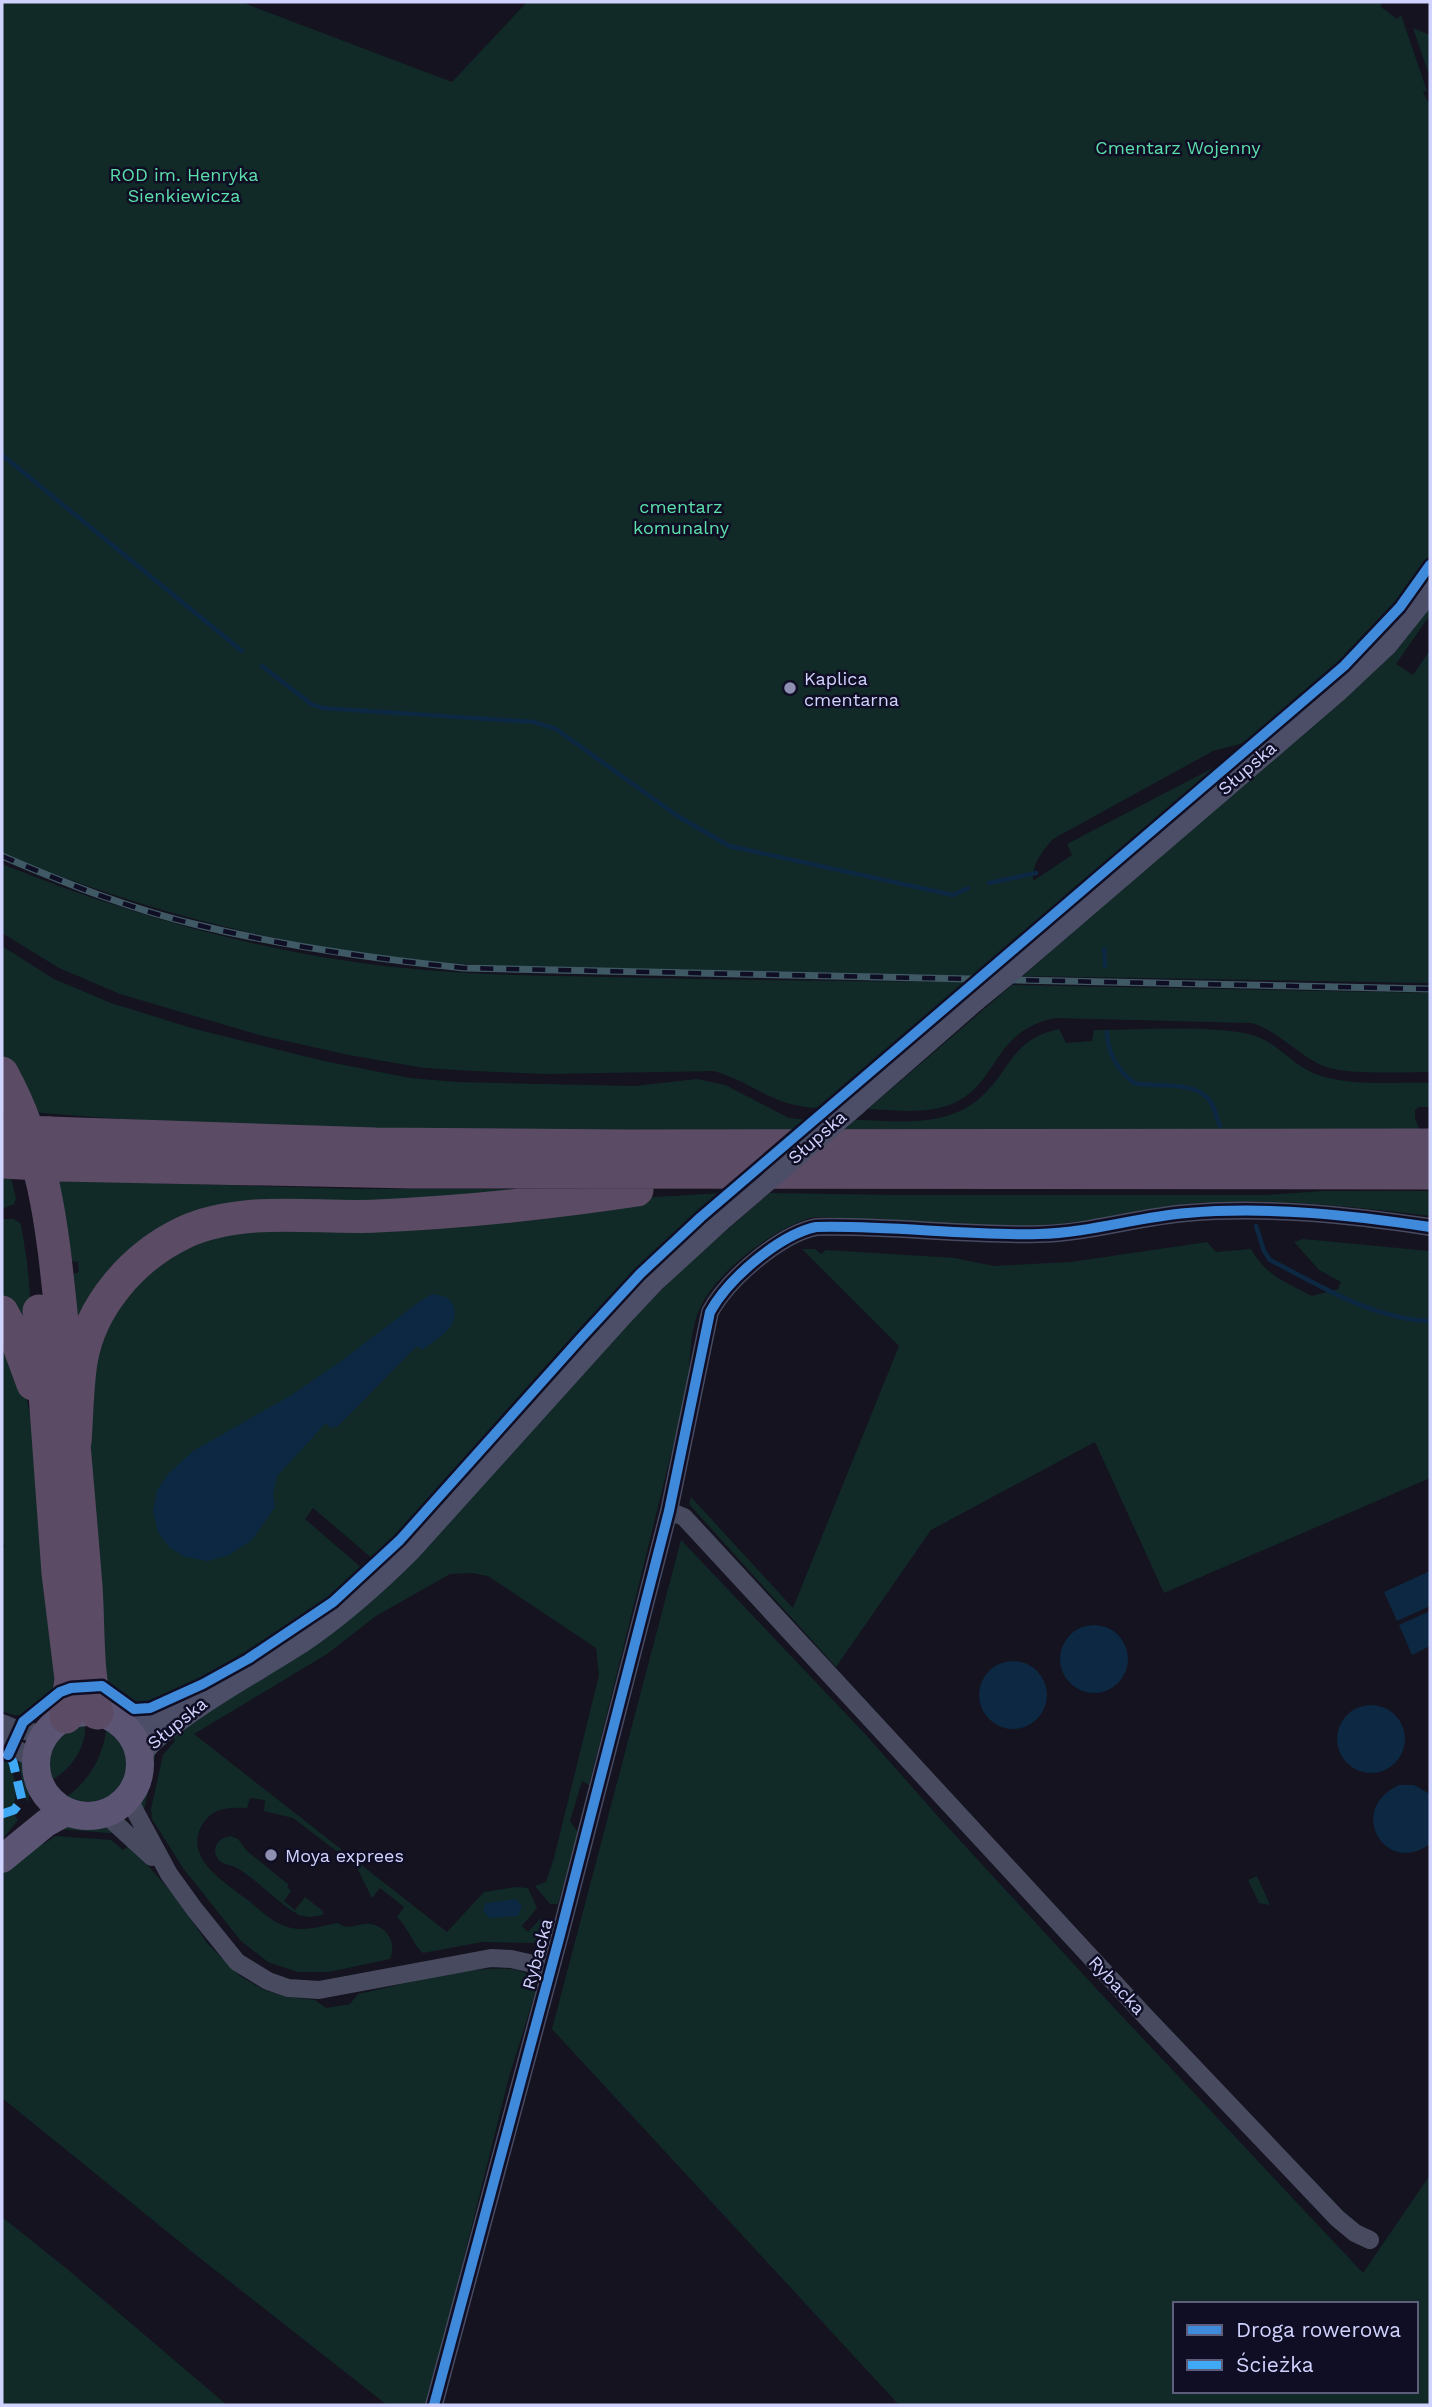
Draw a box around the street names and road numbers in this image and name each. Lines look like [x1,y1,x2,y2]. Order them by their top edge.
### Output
street label: Słupska [1214,737,1280,799]
street label: Słupska [784,1106,850,1168]
street label: Słupska [143,1693,211,1753]
street label: Rybacka [517,1916,557,1992]
street label: Rybacka [1085,1951,1149,2019]

